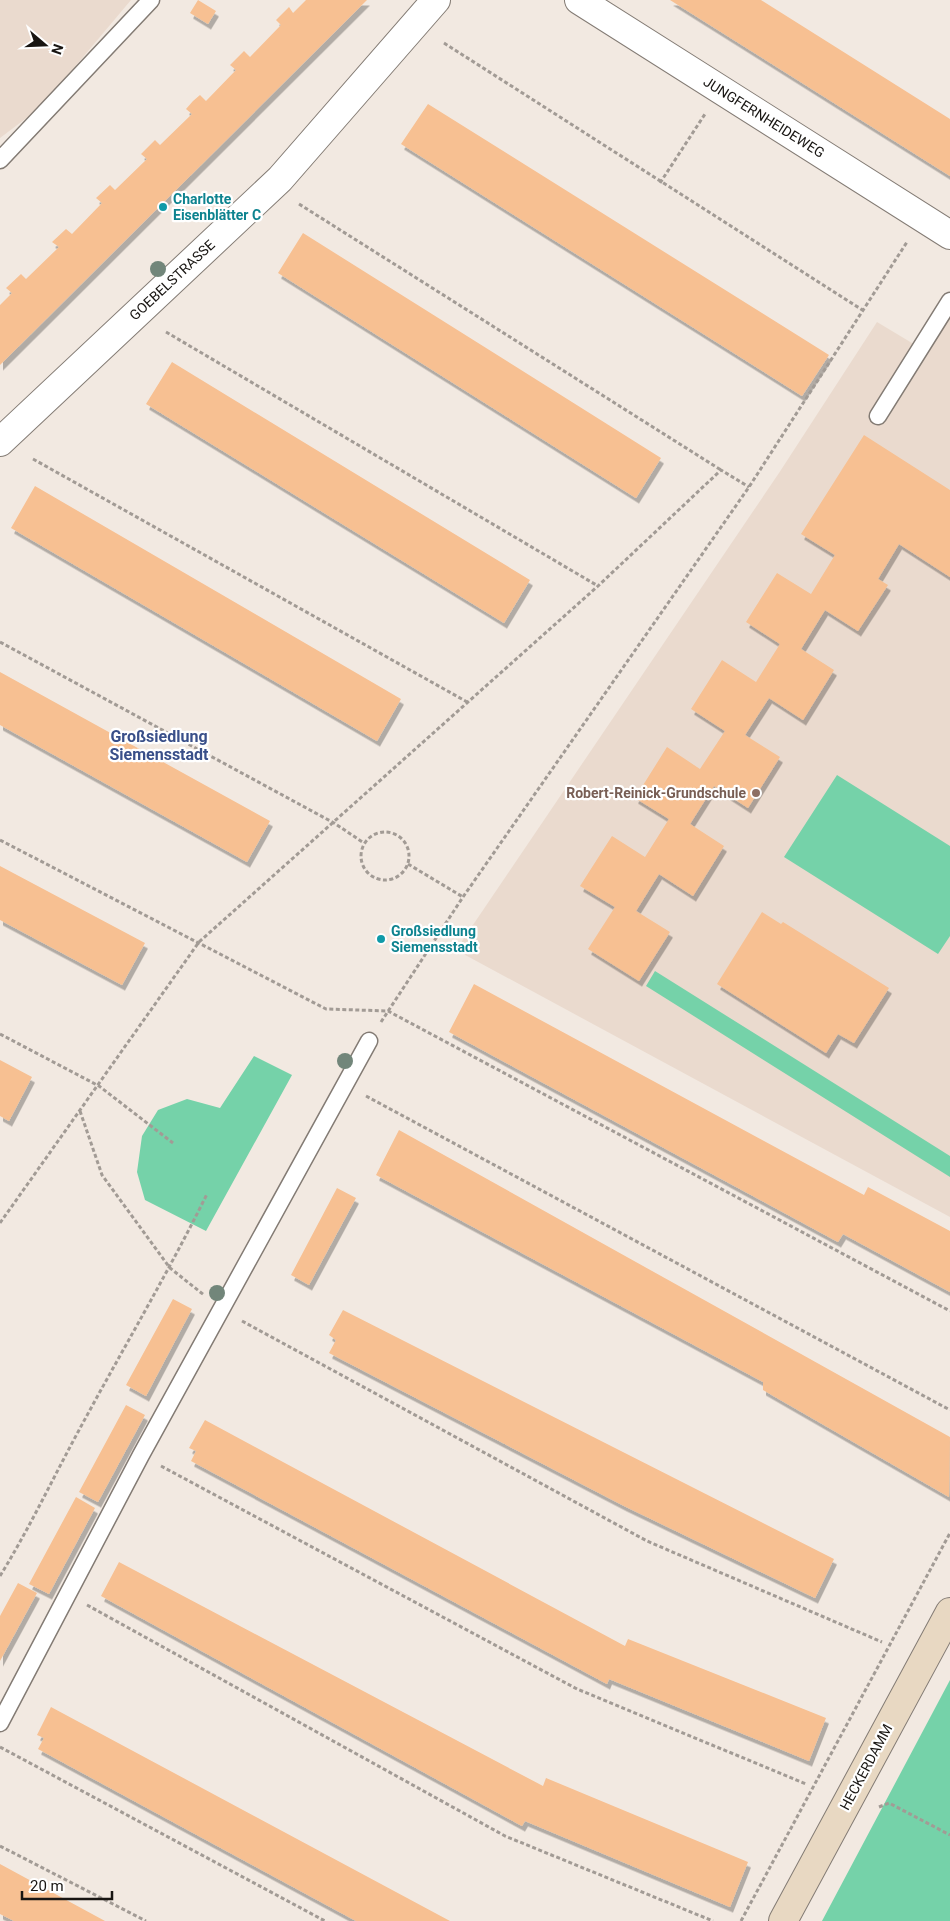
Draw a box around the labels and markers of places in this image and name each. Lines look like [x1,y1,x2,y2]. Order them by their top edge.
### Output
place label: Charlotte Eisenblätter C [173,191,261,223]
marker: Charlotte Eisenblätter C [157,201,169,213]
place label: Robert-Reinick-Grundschule [566,785,746,801]
marker: Robert-Reinick-Grundschule [750,787,762,799]
place label: Großsiedlung Siemensstadt [391,923,478,955]
marker: Großsiedlung Siemensstadt [375,933,387,945]

